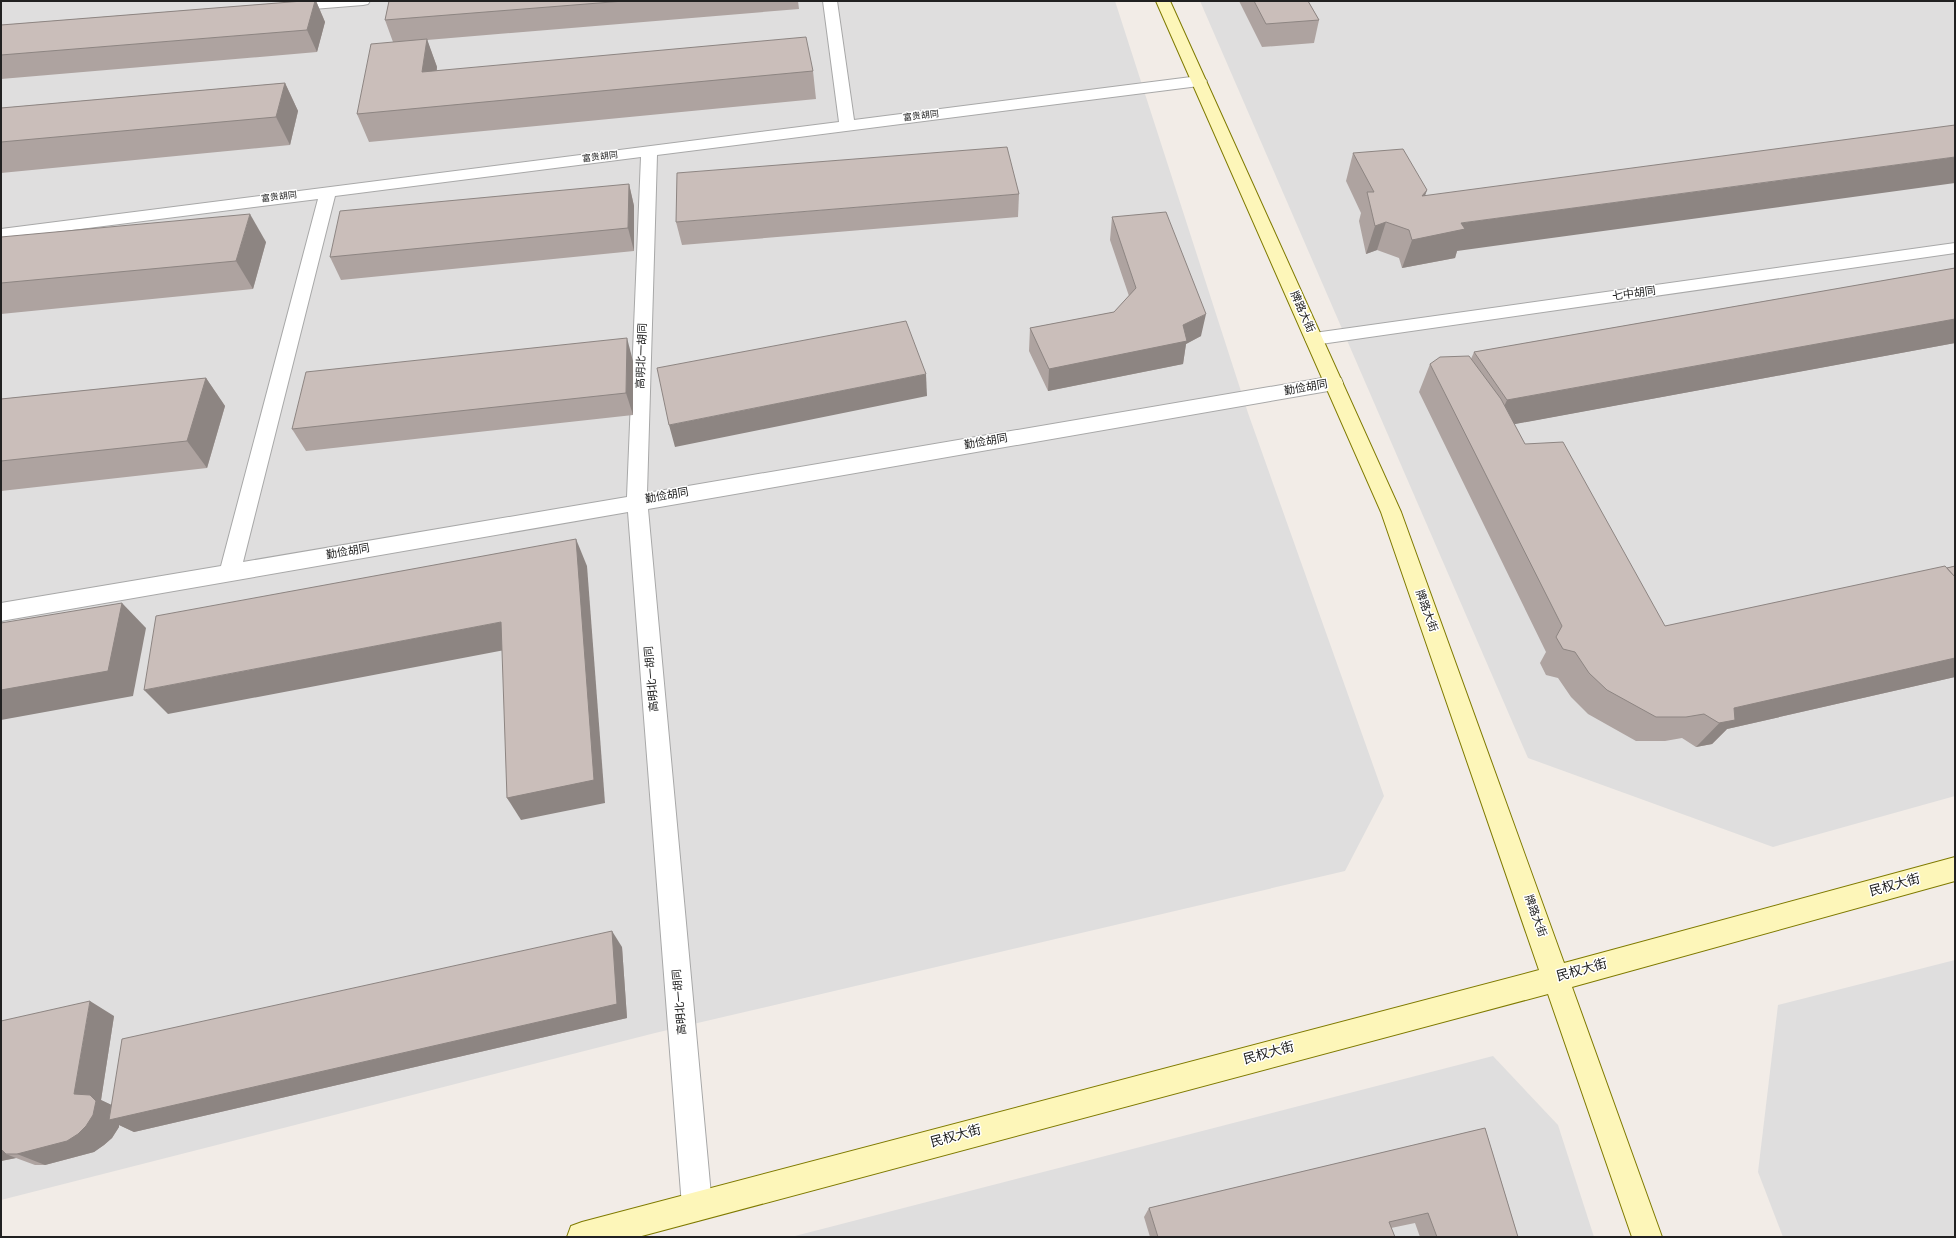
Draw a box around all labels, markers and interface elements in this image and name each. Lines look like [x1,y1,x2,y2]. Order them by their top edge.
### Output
street label: 富贵胡同 [902,108,940,124]
street label: 富贵胡同 [581,149,619,165]
street label: 富贵胡同 [260,189,298,205]
street label: 七中胡同 [1611,284,1657,304]
street label: 牌路大街 [1287,289,1317,335]
street label: 高明北一胡同 [634,323,650,389]
street label: 勤俭胡同 [1283,377,1329,399]
street label: 勤俭胡同 [963,431,1009,453]
street label: 勤俭胡同 [644,485,690,507]
street label: 勤俭胡同 [325,541,371,563]
street label: 牌路大街 [1412,588,1440,634]
street label: 高明北一胡同 [642,646,662,712]
street label: 民权大街 [1868,872,1922,900]
street label: 牌路大街 [1521,893,1549,939]
street label: 民权大街 [1555,957,1609,985]
street label: 高明北一胡同 [670,969,690,1035]
street label: 民权大街 [1242,1040,1296,1068]
street label: 民权大街 [929,1123,983,1151]

